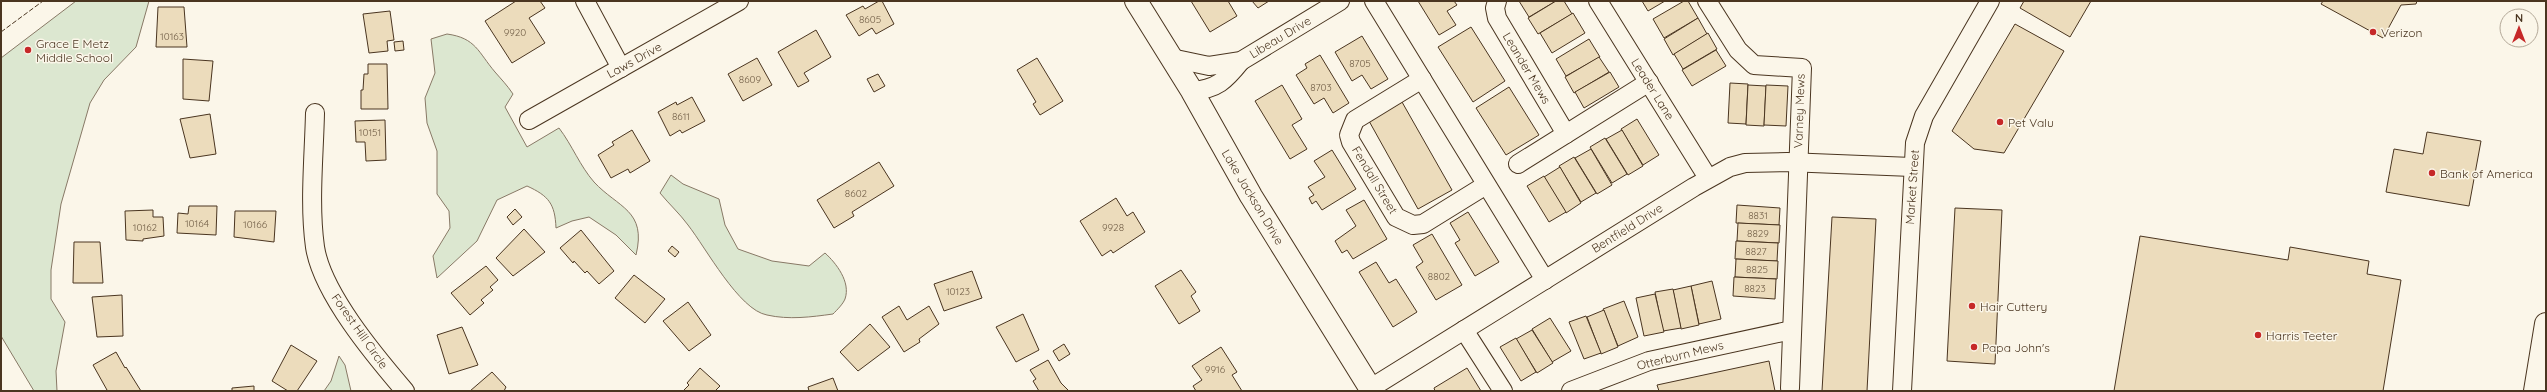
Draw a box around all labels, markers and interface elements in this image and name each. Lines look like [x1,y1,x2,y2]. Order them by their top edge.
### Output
north arrow [2499,8,2539,48]
text: N [2515,11,2523,25]
house number: 8605 [859,13,881,26]
street label: Libeau Drive [1246,13,1314,61]
place label: Verizon [2381,25,2422,40]
house number: 9920 [504,26,526,39]
marker: Verizon [2368,27,2378,37]
house number: 10163 [160,30,184,43]
street label: Leander Mews [1500,30,1554,107]
place label: Grace E Metz Middle School [36,36,113,65]
street label: Laws Drive [604,39,664,81]
marker: Grace E Metz Middle School [23,45,33,55]
street label: Leader Lane [1628,55,1678,123]
house number: 8705 [1349,57,1371,70]
house number: 8609 [739,73,762,86]
street label: Varney Mews [1790,73,1808,149]
house number: 8703 [1310,81,1332,94]
house number: 8611 [672,110,690,123]
place label: Pet Valu [2008,115,2054,130]
marker: Pet Valu [1995,117,2005,127]
house number: 10151 [359,126,381,139]
street label: Fendall Street [1349,143,1401,217]
street label: Lake Jackson Drive [1219,147,1287,248]
street label: Market Street [1902,149,1922,225]
place label: Bank of America [2440,166,2533,181]
marker: Bank of America [2427,168,2437,178]
house number: 8602 [845,187,868,200]
street label: Bentfield Drive [1589,200,1666,256]
house number: 8831 [1748,209,1768,222]
house number: 10164 [185,217,209,230]
house number: 10166 [243,218,268,231]
house number: 10162 [133,221,158,234]
house number: 9928 [1102,221,1124,234]
house number: 8829 [1747,227,1769,240]
house number: 8827 [1745,245,1767,258]
house number: 8825 [1746,263,1768,276]
house number: 8802 [1428,270,1451,283]
house number: 8823 [1744,282,1766,295]
house number: 10123 [946,285,970,298]
street label: Forest Hill Circle [329,291,392,372]
place label: Hair Cuttery [1980,299,2047,314]
marker: Hair Cuttery [1967,301,1977,311]
place label: Harris Teeter [2266,328,2338,343]
marker: Harris Teeter [2253,330,2263,340]
street label: Otterburn Mews [1635,337,1725,373]
place label: Papa John's [1982,340,2050,355]
marker: Papa John's [1969,342,1979,352]
house number: 9916 [1205,363,1226,376]

